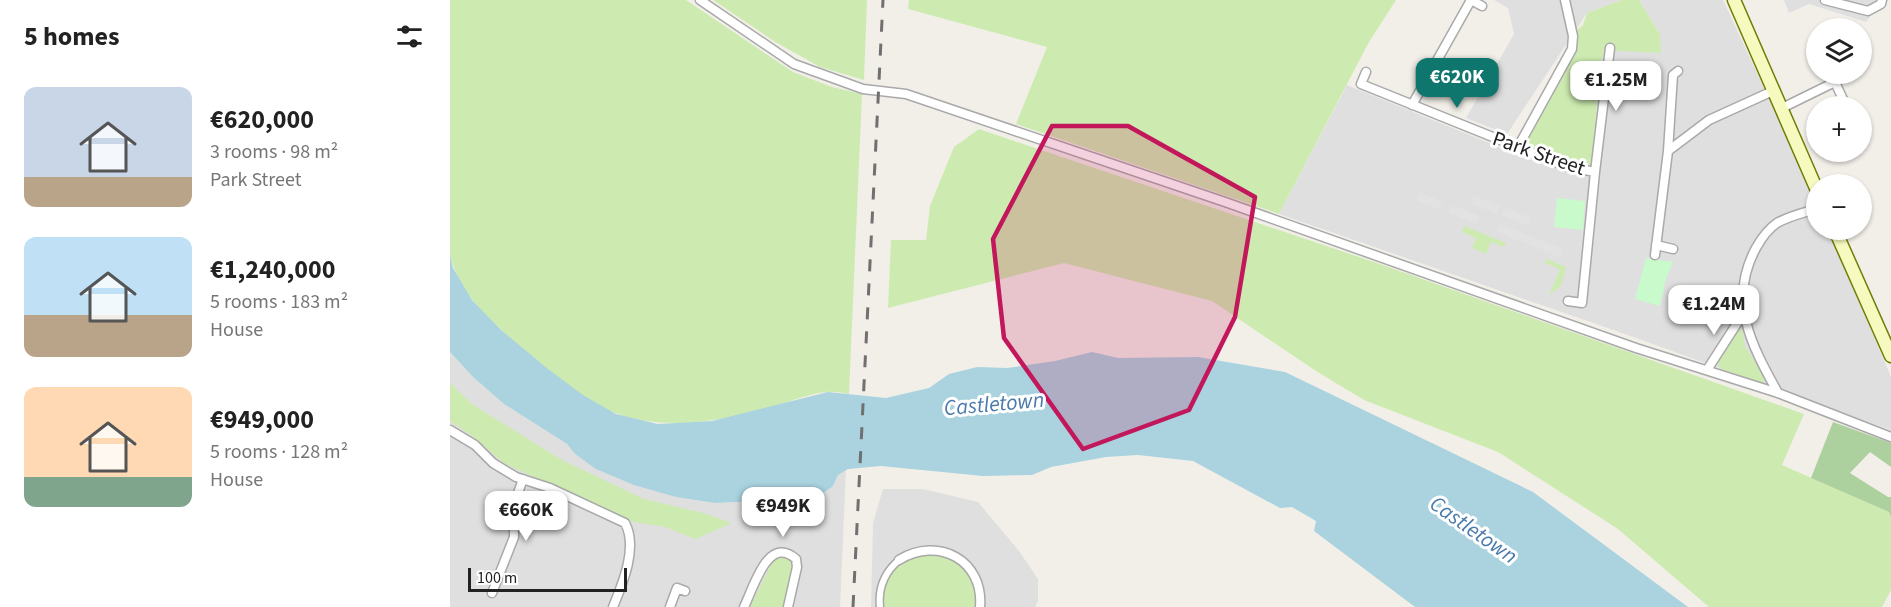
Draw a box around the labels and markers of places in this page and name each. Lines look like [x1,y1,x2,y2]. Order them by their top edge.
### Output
pin: €620K [1415,58,1499,109]
pin: €1.25M [1567,61,1665,112]
pin: €1.24M [1665,285,1763,336]
pin: €949K [741,487,825,538]
pin: €660K [484,491,568,542]

